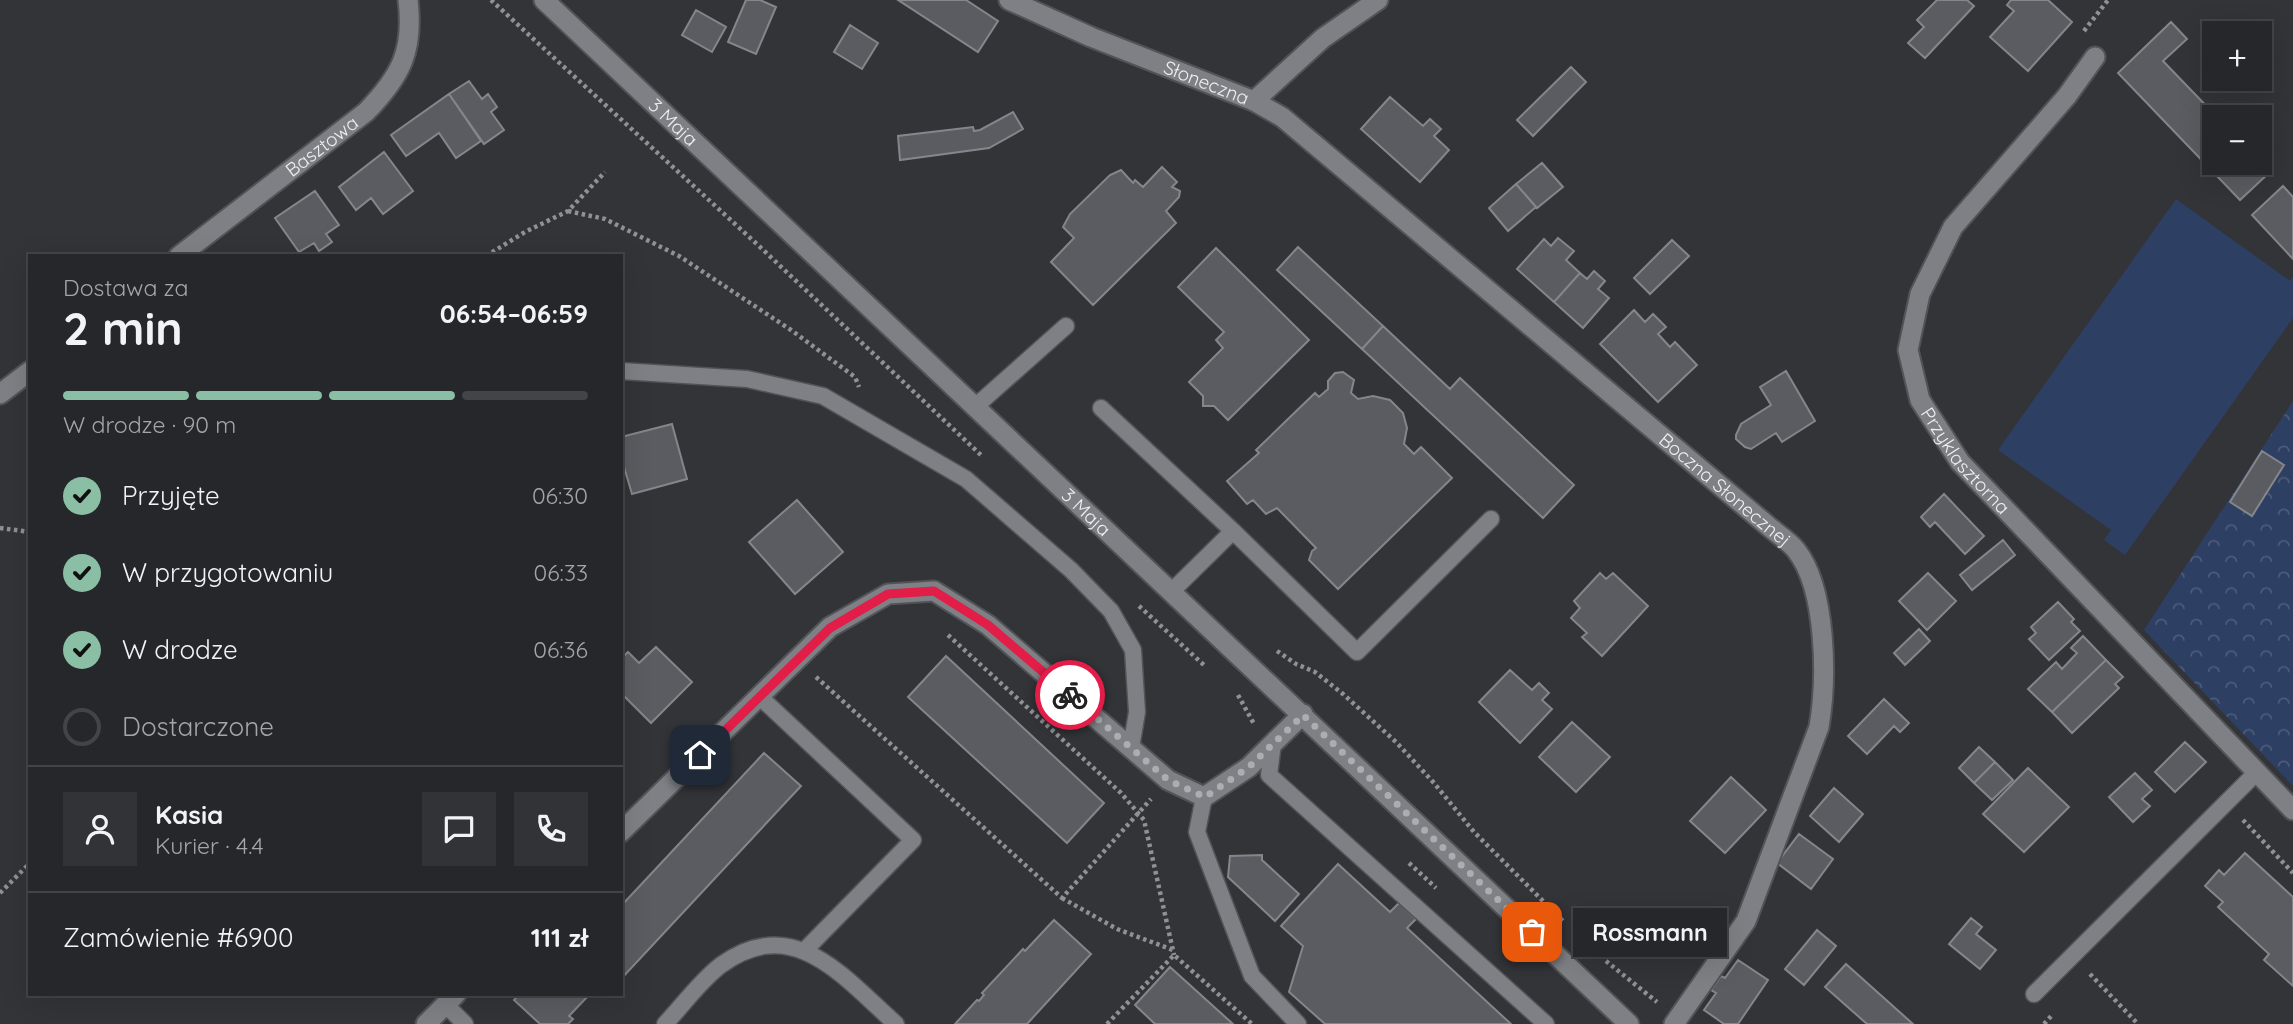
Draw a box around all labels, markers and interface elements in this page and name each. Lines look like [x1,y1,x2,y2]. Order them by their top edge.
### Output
map controls [2202,21,2272,175]
button: + [2202,21,2272,91]
street label: Słoneczna [1160,55,1253,110]
street label: 3 Maja [644,93,703,151]
button: − [2202,105,2272,175]
street label: Basztowa [280,111,363,182]
text: Dostawa za [63,273,189,302]
text: 06:54–06:59 [440,297,588,330]
text: 2 min [63,299,183,357]
street label: Przyklasztorna [1916,403,2015,519]
text: W drodze · 90 m [63,410,236,439]
street label: Boczna Słonecznej [1654,427,1796,551]
icon: check [63,477,101,515]
text: Przyjęte [122,479,220,512]
text: 06:30 [532,481,588,510]
street label: 3 Maja [1057,483,1116,541]
icon: check [63,554,101,592]
text: W przygotowaniu [122,556,333,589]
text: 06:33 [534,558,588,587]
icon: check [63,631,101,669]
text: W drodze [122,633,238,666]
text: 06:36 [533,635,588,664]
courier [1035,660,1105,730]
icon: bike [1051,676,1089,714]
text: Dostarczone [122,710,274,743]
pin [670,725,730,785]
icon: home [681,736,719,774]
button: person [63,792,137,866]
button: chat [422,792,496,866]
button: phone [514,792,588,866]
text: Kasia [155,798,223,831]
text: Kurier · 4.4 [155,831,264,860]
pin [1502,902,1562,962]
callout: Rossmann [1574,908,1728,956]
icon: bag [1513,913,1551,951]
text: Rossmann [1592,918,1708,947]
text: Zamówienie #6900 [63,921,294,954]
text: 111 zł [531,921,588,954]

